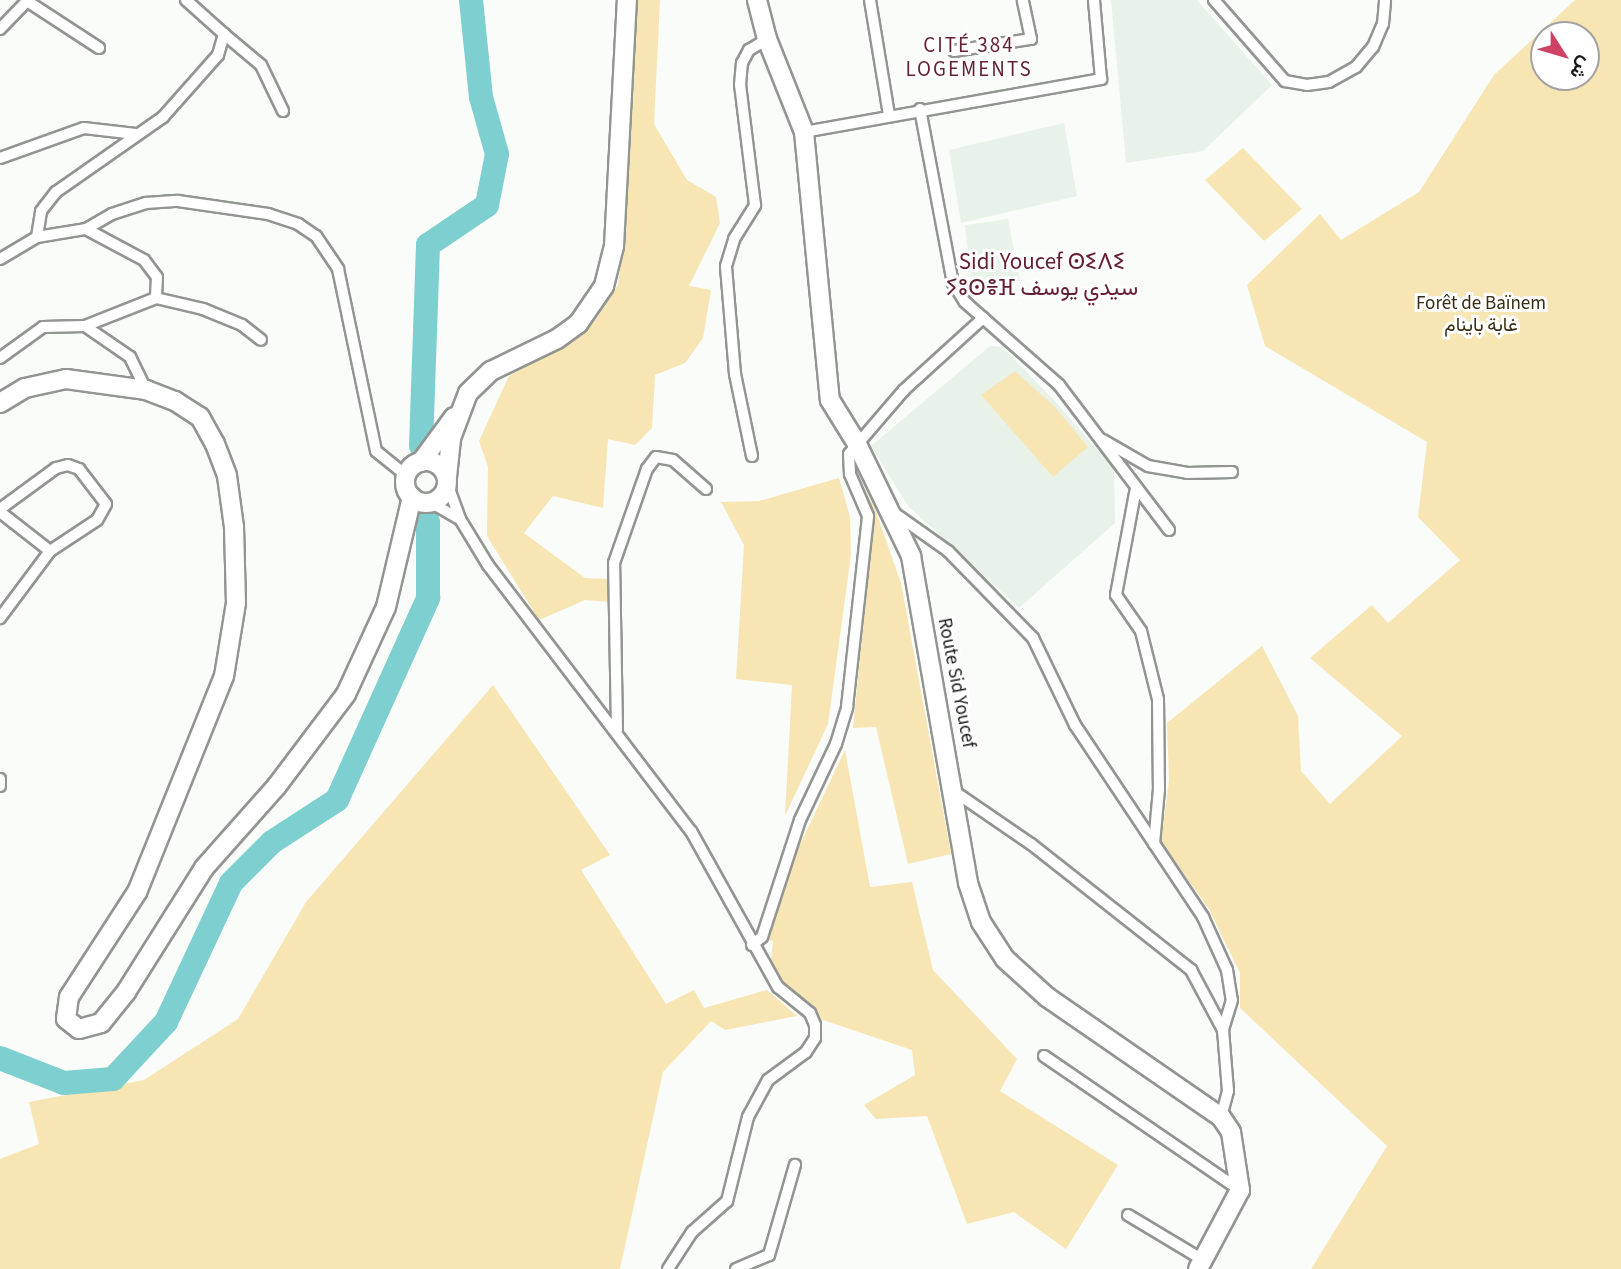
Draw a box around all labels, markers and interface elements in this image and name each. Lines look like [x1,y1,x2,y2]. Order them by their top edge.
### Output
north arrow [1530,21,1600,91]
district label: CITÉ 384 LOGEMENTS [907,32,1031,82]
text: ش [1563,50,1598,85]
district label: Sidi Youcef ⵙⵉⴷⵉ ⵢⵓⵙⴻⴼ سيدي يوسف [946,248,1138,302]
park label: Forêt de Baïnem غابة باينام [1416,293,1546,337]
street label: Route Sid Youcef [932,616,980,750]

